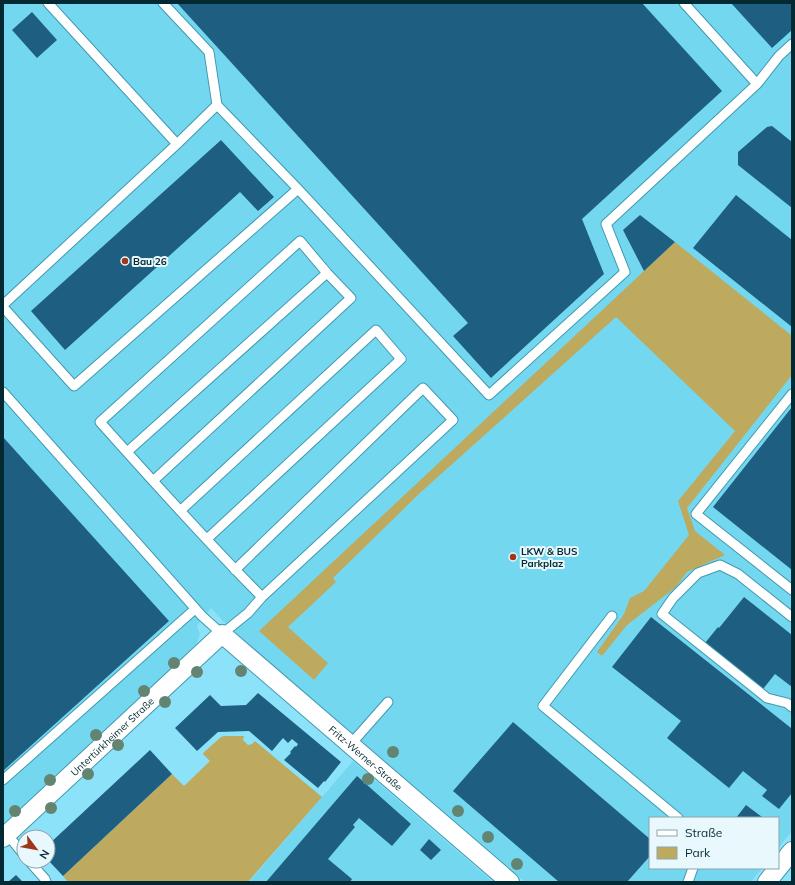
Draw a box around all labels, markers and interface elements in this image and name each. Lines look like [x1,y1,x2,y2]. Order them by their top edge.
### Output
place label: Bau 26 [133,255,167,268]
marker: Bau 26 [120,256,130,266]
place label: LKW & BUS Parkplaz [521,545,578,570]
marker: LKW & BUS Parkplaz [508,552,518,562]
street label: Untertürkheimer Straße [68,694,156,778]
street label: Fritz-Werner-Straße [326,722,405,793]
legend [649,817,779,869]
text: Straße [685,825,722,840]
north arrow [16,829,56,869]
text: Park [685,845,711,860]
text: N [36,847,53,862]

